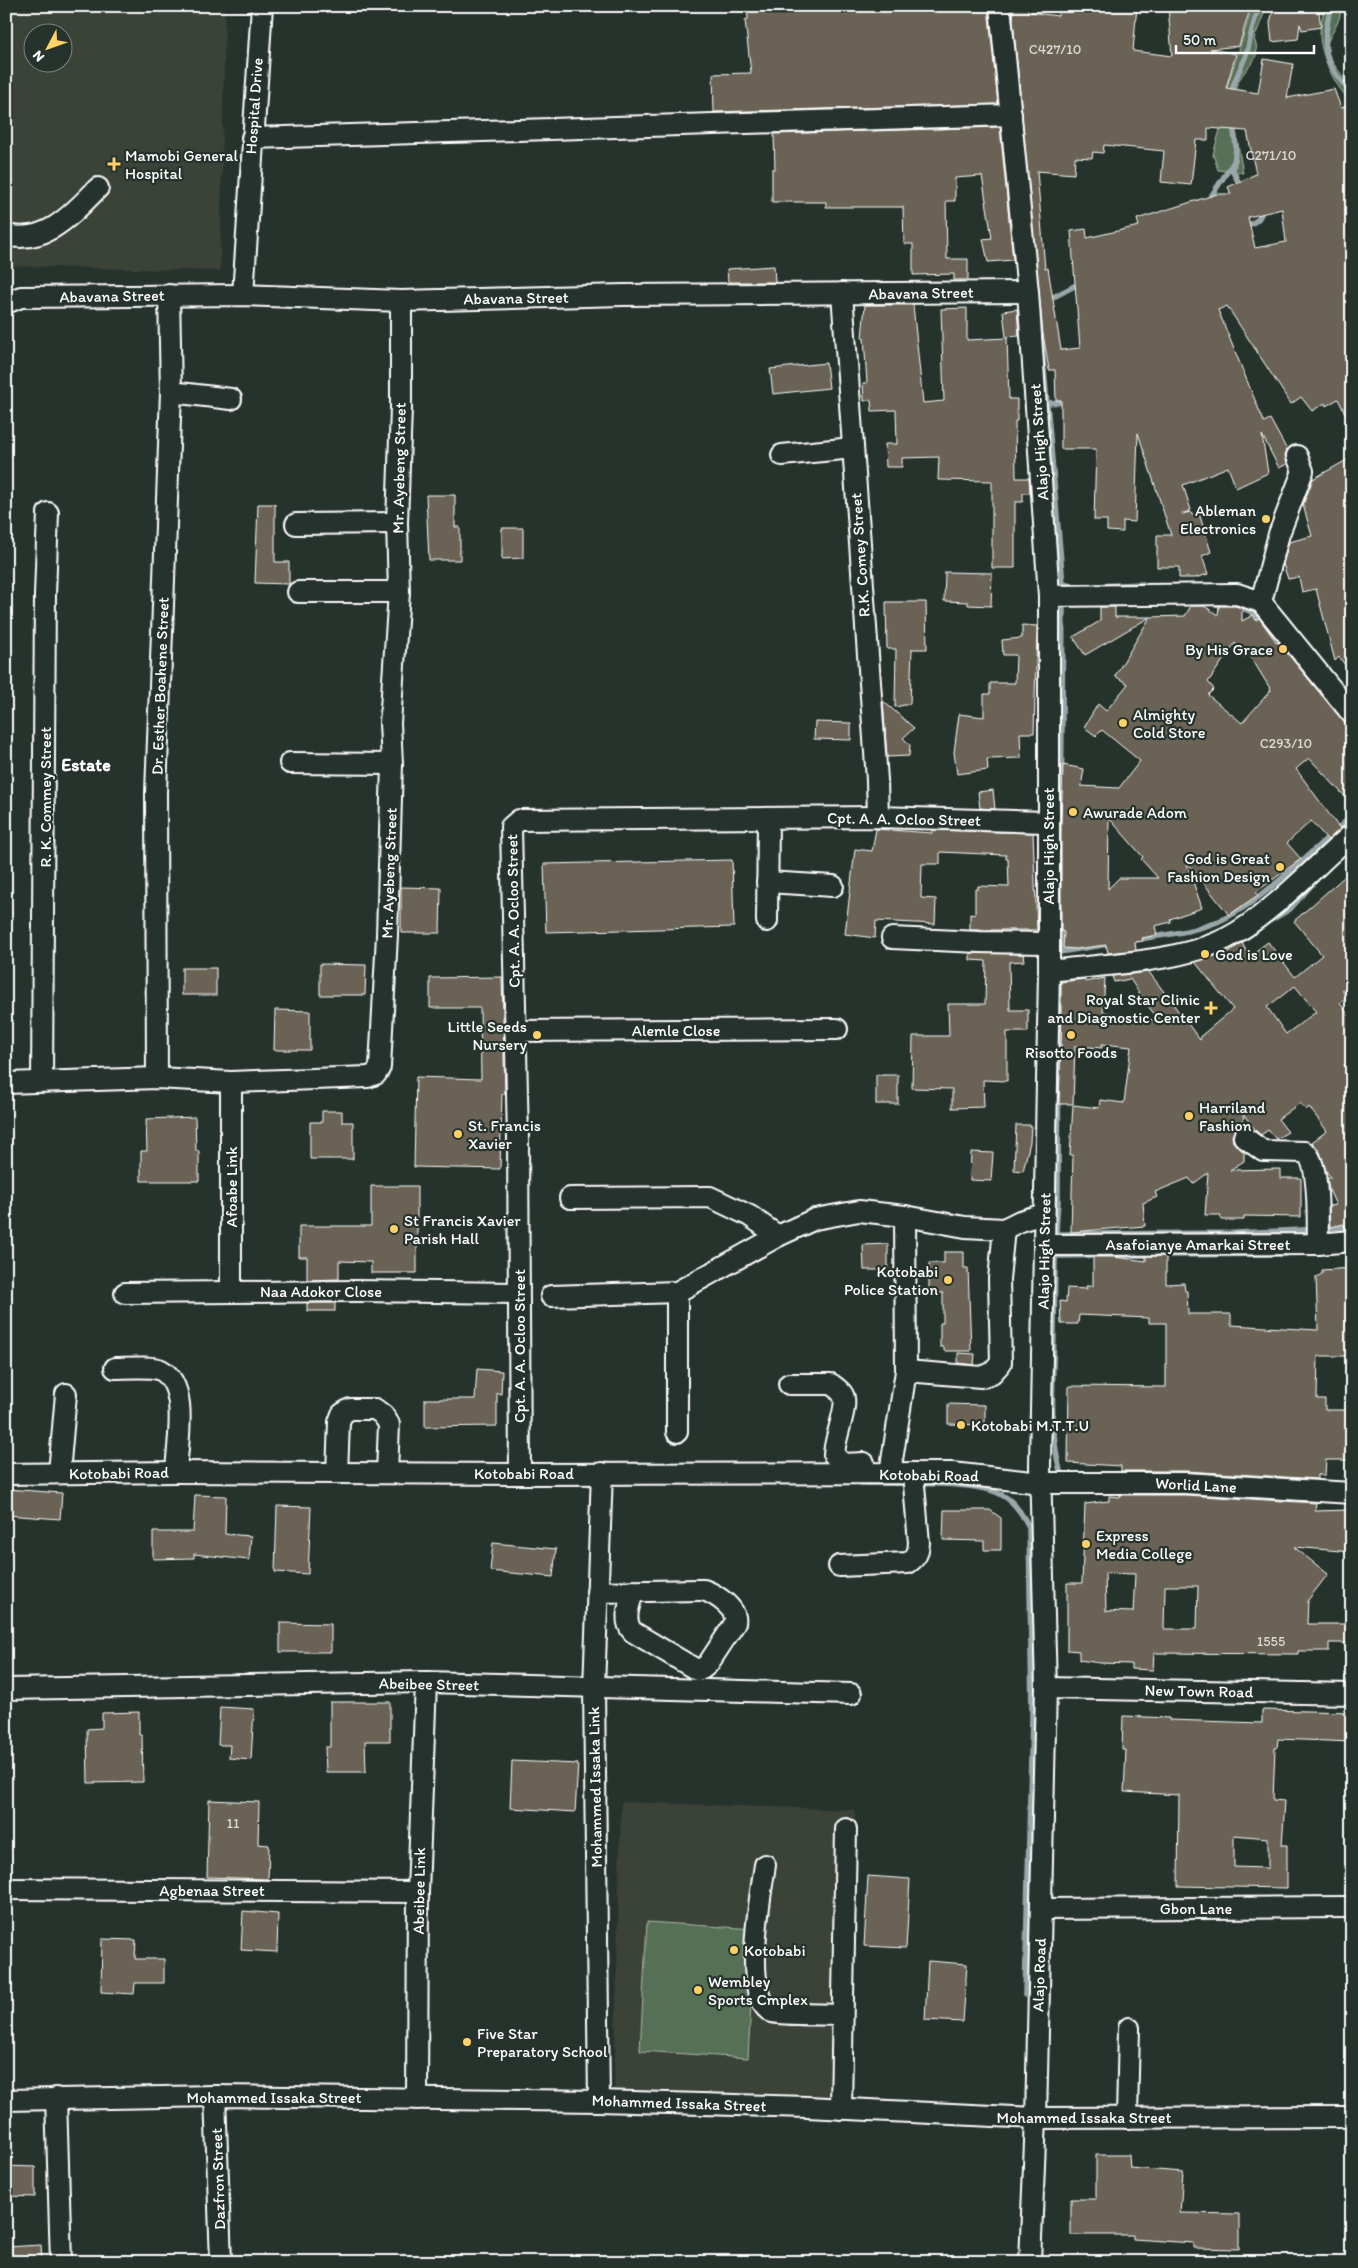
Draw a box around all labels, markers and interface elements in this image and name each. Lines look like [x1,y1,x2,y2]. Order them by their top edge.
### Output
north arrow [22,22,72,72]
scale bar [1176,22,1313,54]
text: 50 m [1183,31,1216,49]
house number: C427/10 [1029,41,1081,58]
text: N [29,47,48,65]
street label: Hospital Drive [241,57,267,155]
place label: Mamobi General Hospital [125,146,238,183]
house number: C271/10 [1246,147,1296,164]
marker: Mamobi General Hospital [107,157,121,171]
street label: Abavana Street [868,283,974,303]
street label: Abavana Street [59,286,165,306]
street label: Abavana Street [463,288,569,308]
street label: Alajo High Street [1025,383,1053,501]
street label: Mr. Ayebeng Street [388,402,410,534]
street label: R.K. Comey Street [846,492,874,618]
place label: Ableman Electronics [1180,501,1256,538]
marker: Ableman Electronics [1260,513,1272,525]
street label: Dr. Esther Boahene Street [147,597,173,775]
place label: By His Grace [1185,640,1273,659]
marker: By His Grace [1277,643,1289,655]
place label: Almighty Cold Store [1133,705,1206,742]
marker: Almighty Cold Store [1117,717,1129,729]
street label: R. K. Commey Street [36,727,55,867]
house number: C293/10 [1260,735,1312,752]
district label: Estate [61,754,111,776]
street label: Alajo High Street [1039,788,1058,904]
place label: Awurade Adom [1083,803,1187,822]
marker: Awurade Adom [1067,806,1079,818]
street label: Mr. Ayebeng Street [377,807,401,939]
street label: Cpt. A. A. Ocloo Street [827,808,981,830]
street label: Cpt. A. A. Ocloo Street [502,834,524,988]
place label: God is Great Fashion Design [1167,849,1270,886]
marker: God is Great Fashion Design [1274,861,1286,873]
place label: God is Love [1215,945,1293,964]
marker: God is Love [1199,948,1211,960]
place label: Royal Star Clinic and Diagnostic Center [1047,990,1201,1027]
marker: Royal Star Clinic and Diagnostic Center [1204,1001,1218,1015]
place label: Little Seeds Nursery [448,1017,527,1054]
street label: Alemle Close [632,1021,720,1040]
marker: Little Seeds Nursery [531,1029,543,1041]
marker: Risotto Foods [1065,1029,1077,1041]
place label: Risotto Foods [1025,1043,1117,1062]
place label: Harriland Fashion [1199,1098,1266,1135]
marker: Harriland Fashion [1183,1110,1195,1122]
place label: St. Francis Xavier [468,1116,541,1153]
marker: St. Francis Xavier [452,1128,464,1140]
street label: Afoabe Link [222,1146,241,1228]
street label: Alajo High Street [1033,1192,1055,1310]
place label: St Francis Xavier Parish Hall [404,1211,521,1248]
marker: St Francis Xavier Parish Hall [388,1223,400,1235]
street label: Asafoianye Amarkai Street [1106,1235,1290,1254]
place label: Kotobabi Police Station [844,1262,938,1299]
street label: Cpt. A. A. Ocloo Street [510,1269,529,1423]
marker: Kotobabi Police Station [942,1274,954,1286]
street label: Naa Adokor Close [260,1282,382,1301]
place label: Kotobabi M.T.T.U [971,1416,1089,1435]
marker: Kotobabi M.T.T.U [955,1419,967,1431]
street label: Kotobabi Road [69,1463,169,1483]
street label: Kotobabi Road [474,1464,574,1483]
street label: Kotobabi Road [879,1465,979,1485]
street label: Worlid Lane [1155,1473,1237,1497]
place label: Express Media College [1096,1526,1192,1563]
marker: Express Media College [1080,1538,1092,1550]
house number: 1555 [1257,1633,1285,1650]
street label: Abeibee Street [379,1674,479,1694]
street label: New Town Road [1144,1681,1254,1701]
street label: Mohammed Issaka Link [584,1706,606,1868]
house number: 11 [227,1815,240,1832]
street label: Abeibee Link [409,1847,429,1935]
street label: Agbenaa Street [159,1881,265,1900]
street label: Gbon Lane [1160,1899,1232,1918]
street label: Alajo Road [1028,1938,1050,2012]
place label: Kotobabi [744,1941,805,1960]
marker: Kotobabi [728,1944,740,1956]
place label: Wembley Sports Cmplex [708,1972,808,2009]
marker: Wembley Sports Cmplex [692,1984,704,1996]
place label: Five Star Preparatory School [477,2024,608,2061]
marker: Five Star Preparatory School [461,2036,473,2048]
street label: Mohammed Issaka Street [187,2088,361,2107]
street label: Mohammed Issaka Street [591,2090,767,2116]
street label: Mohammed Issaka Street [997,2108,1171,2127]
street label: Dazfron Street [207,2128,229,2230]

